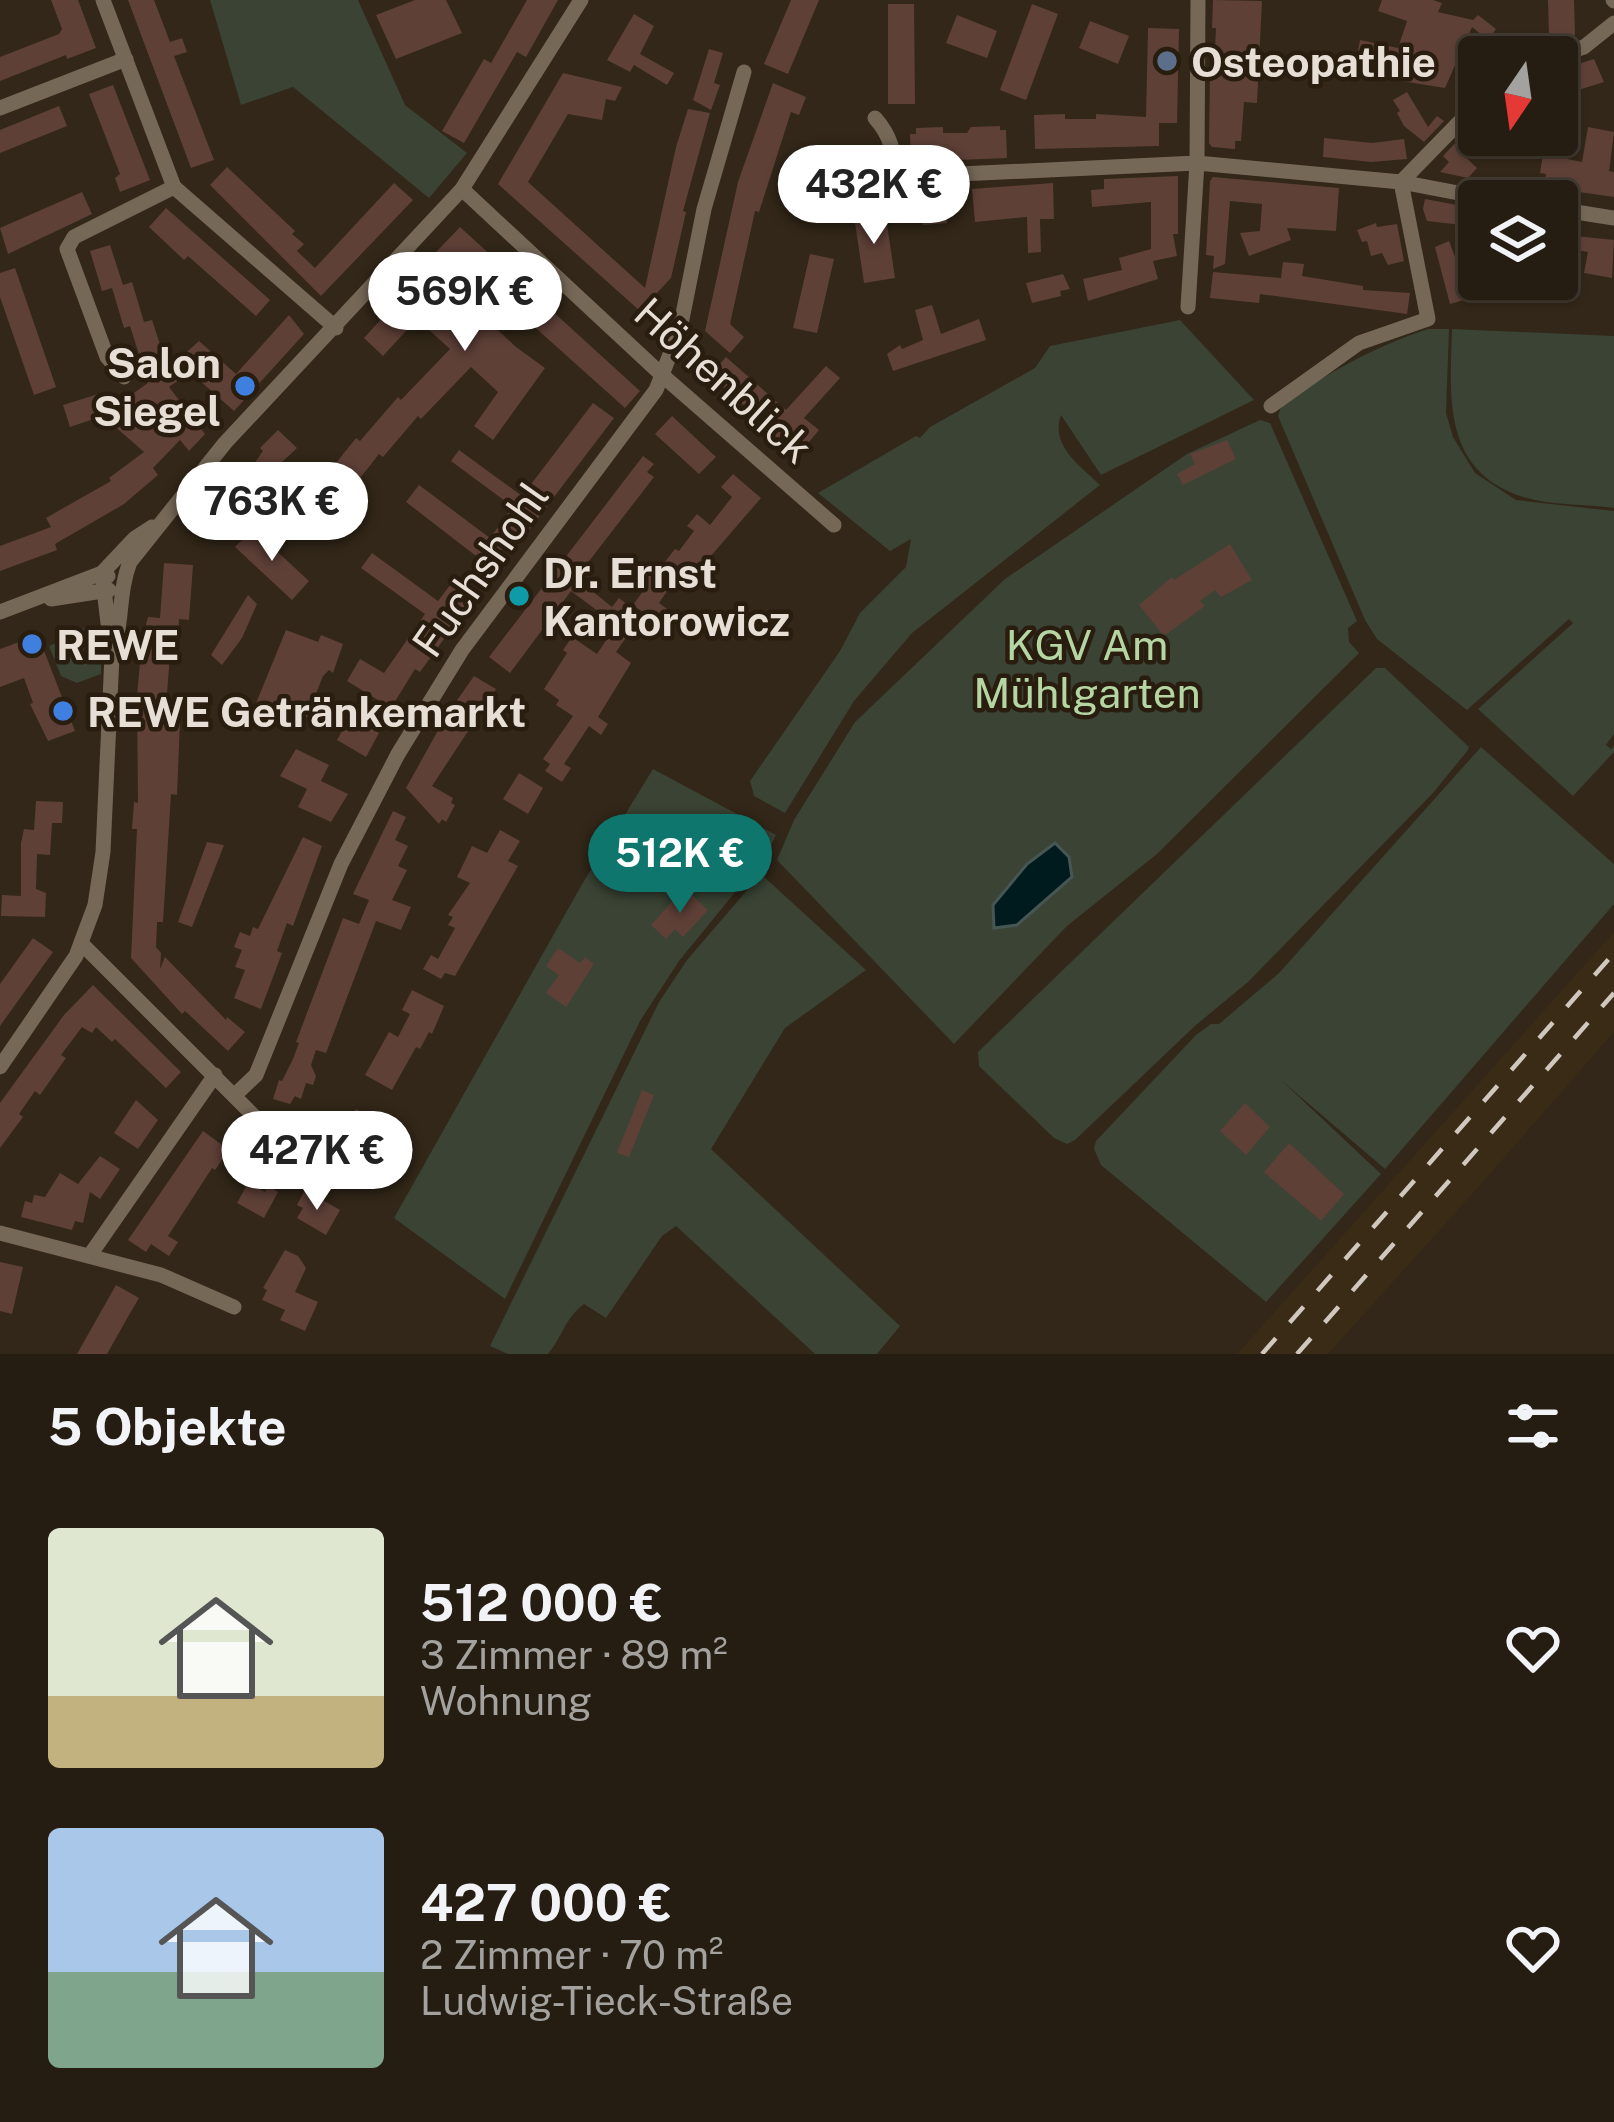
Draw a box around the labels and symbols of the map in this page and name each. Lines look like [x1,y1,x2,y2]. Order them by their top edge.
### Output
north arrow [1458,36,1578,156]
place label: Osteopathie [1191,37,1436,86]
marker: Osteopathie [1154,48,1180,74]
pin: 432K € [776,145,972,247]
pin: 569K € [367,252,563,354]
street label: Höhenblick [625,288,823,472]
place label: Salon Siegel [93,338,221,435]
marker: Salon Siegel [232,373,258,399]
pin: 763K € [174,462,370,564]
street label: Fuchshohl [402,472,558,666]
place label: Dr. Ernst Kantorowicz [543,548,790,645]
marker: Dr. Ernst Kantorowicz [506,583,532,609]
place label: REWE [56,620,180,669]
park label: KGV Am Mühlgarten [973,620,1201,717]
marker: REWE [19,631,45,657]
place label: REWE Getränkemarkt [87,687,526,736]
marker: REWE Getränkemarkt [50,698,76,724]
pin: 512K € [582,814,778,916]
pin: 427K € [219,1111,415,1213]

